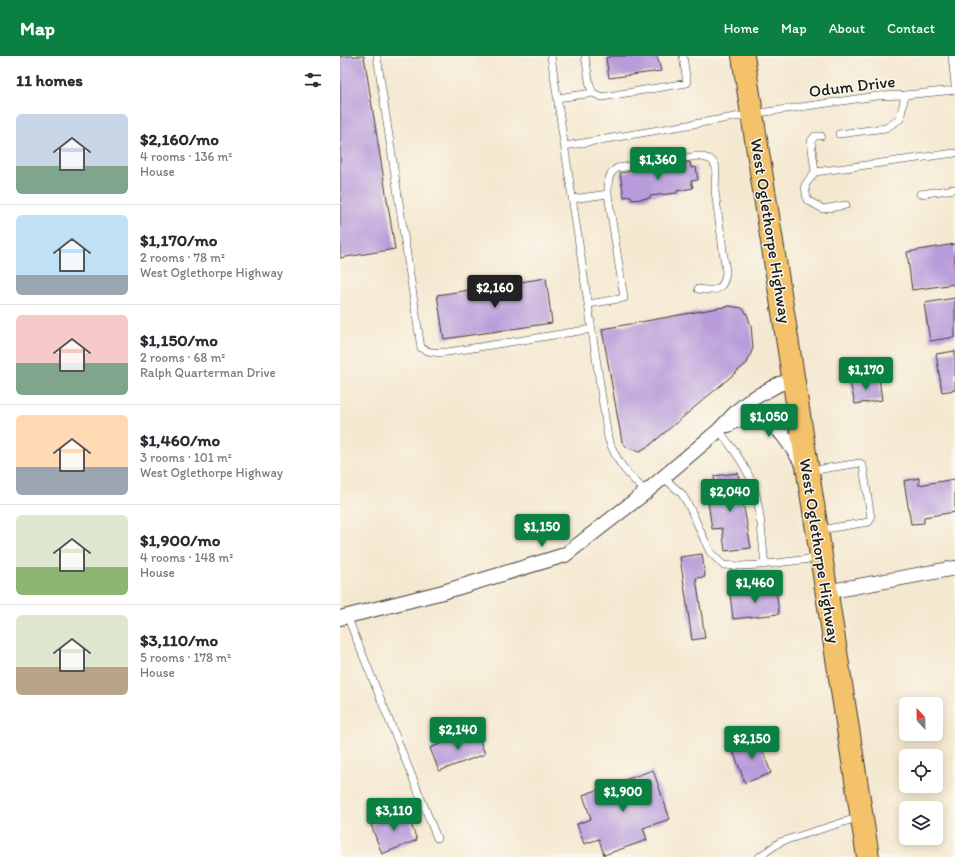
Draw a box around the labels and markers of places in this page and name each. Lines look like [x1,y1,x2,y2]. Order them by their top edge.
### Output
pin: $1,360 [625,147,691,181]
pin: $2,160 [462,275,528,309]
pin: $1,170 [833,357,899,391]
pin: $1,050 [736,404,802,438]
pin: $2,040 [697,479,763,513]
pin: $1,150 [509,514,575,548]
pin: $1,460 [722,570,788,604]
pin: $2,140 [425,717,491,751]
pin: $2,150 [719,726,785,760]
pin: $1,900 [590,779,656,813]
pin: $3,110 [361,798,427,832]

